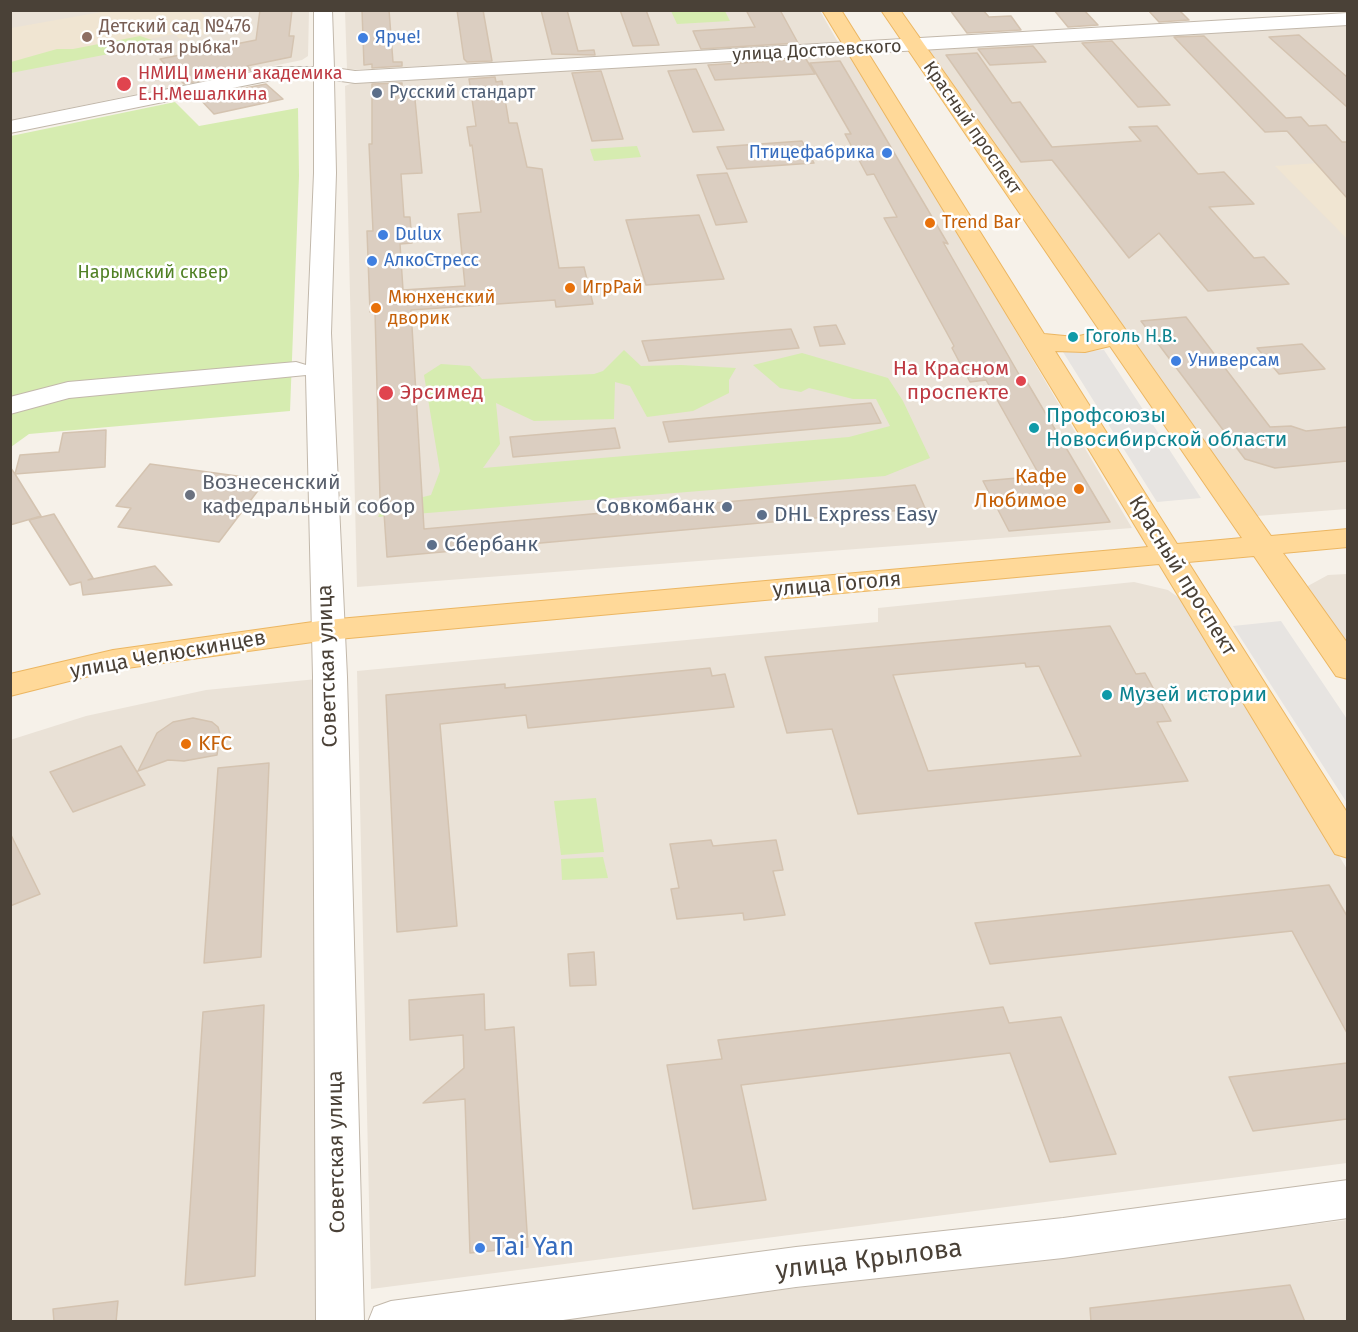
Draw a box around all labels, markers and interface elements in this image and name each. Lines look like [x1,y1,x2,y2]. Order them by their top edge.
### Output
place label: Детский сад №476 "Золотая рыбка" [99,16,251,58]
place label: Ярче! [375,27,421,49]
marker: Детский сад №476 "Золотая рыбка" [80,30,94,44]
marker: Ярче! [356,31,370,45]
street label: улица Достоевского [732,36,902,66]
street label: Красный проспект [918,57,1026,199]
place label: НМИЦ имени академика Е.Н.Мешалкина [138,63,342,106]
marker: НМИЦ имени академика Е.Н.Мешалкина [115,75,133,93]
place label: Русский стандарт [389,82,535,104]
marker: Русский стандарт [370,86,384,100]
place label: Птицефабрика [749,142,875,164]
marker: Птицефабрика [880,146,894,160]
place label: Trend Bar [942,212,1021,234]
marker: Trend Bar [923,216,937,230]
place label: Dulux [395,224,442,246]
marker: Dulux [376,228,390,242]
place label: АлкоСтресс [384,250,479,272]
marker: АлкоСтресс [365,254,379,268]
park label: Нарымский сквер [78,262,228,284]
place label: ИгрРай [582,277,643,299]
marker: ИгрРай [563,281,577,295]
place label: Мюнхенский дворик [388,287,495,330]
marker: Мюнхенский дворик [369,301,383,315]
place label: Гоголь Н.В. [1085,326,1177,348]
marker: Гоголь Н.В. [1066,330,1080,344]
place label: Универсам [1188,350,1280,372]
marker: Универсам [1169,354,1183,368]
place label: На Красном проспекте [893,356,1009,406]
marker: На Красном проспекте [1014,374,1028,388]
place label: Эрсимед [400,380,483,406]
marker: Эрсимед [377,384,395,402]
place label: Профсоюзы Новосибирской области [1046,403,1287,453]
marker: Профсоюзы Новосибирской области [1027,421,1041,435]
place label: Кафе Любимое [974,464,1067,514]
place label: Вознесенский кафедральный собор [202,470,416,520]
marker: Кафе Любимое [1072,482,1086,496]
marker: Вознесенский кафедральный собор [183,488,197,502]
street label: Красный проспект [1123,492,1241,660]
place label: Совкомбанк [596,494,715,520]
marker: Совкомбанк [720,500,734,514]
place label: DHL Express Easy [774,502,938,528]
marker: DHL Express Easy [755,508,769,522]
place label: Сбербанк [444,532,538,558]
marker: Сбербанк [425,538,439,552]
street label: улица Гоголя [772,567,902,603]
street label: Советская улица [313,584,343,748]
street label: улица Челюскинцев [68,625,268,685]
place label: Музей истории [1119,682,1267,708]
marker: Музей истории [1100,688,1114,702]
place label: KFC [198,731,232,757]
marker: KFC [179,737,193,751]
street label: Советская улица [323,1070,351,1234]
place label: Tai Yan [492,1232,574,1264]
street label: улица Крылова [774,1233,964,1287]
marker: Tai Yan [473,1241,487,1255]

